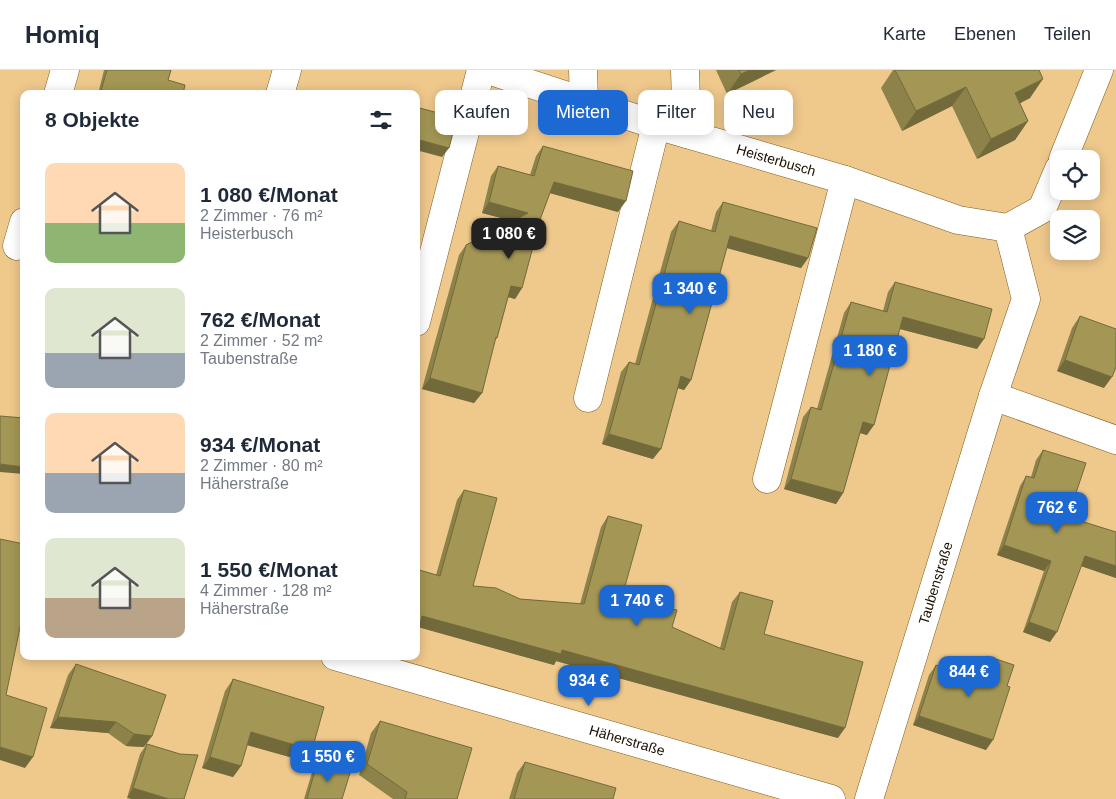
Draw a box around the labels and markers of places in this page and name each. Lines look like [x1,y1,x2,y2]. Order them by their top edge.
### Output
pin: 1 080 € [463,218,555,260]
pin: 1 340 € [644,272,736,315]
pin: 1 180 € [824,334,916,377]
pin: 762 € [1022,492,1092,534]
pin: 1 740 € [591,584,683,627]
pin: 844 € [934,656,1004,698]
pin: 934 € [554,664,624,707]
pin: 1 550 € [282,740,374,783]

